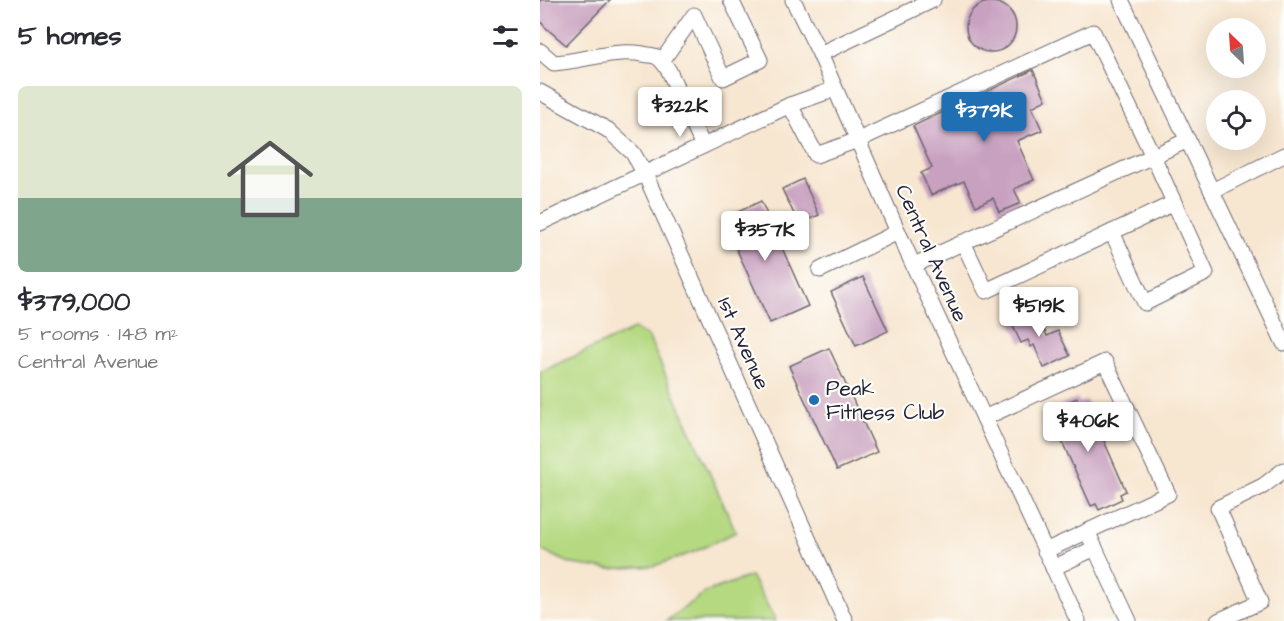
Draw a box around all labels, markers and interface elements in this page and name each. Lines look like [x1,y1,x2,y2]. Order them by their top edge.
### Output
text: 5 homes [18,18,122,54]
north arrow [1206,18,1266,78]
map controls [1206,18,1266,150]
icon: filters [489,20,522,53]
pin: $322K [638,87,722,138]
button: locate [1206,90,1266,150]
text: $322K [652,92,708,120]
pin: $379K [942,92,1026,143]
text: $379K [955,97,1013,125]
icon: home [216,125,324,233]
street label: Central Avenue [888,180,975,326]
pin: $357K [723,211,807,262]
text: $357K [735,216,795,244]
text: $379,000 [18,284,130,320]
pin: $519K [997,287,1081,338]
street label: 1st Avenue [710,292,777,394]
text: $519K [1013,292,1065,320]
text: 5 rooms · 148 m² [18,320,178,348]
text: Central Avenue [18,348,158,376]
place label: Peak Fitness Club [826,374,944,427]
marker: Peak Fitness Club [807,393,821,407]
pin: $406K [1046,402,1130,453]
text: $406K [1057,407,1119,435]

